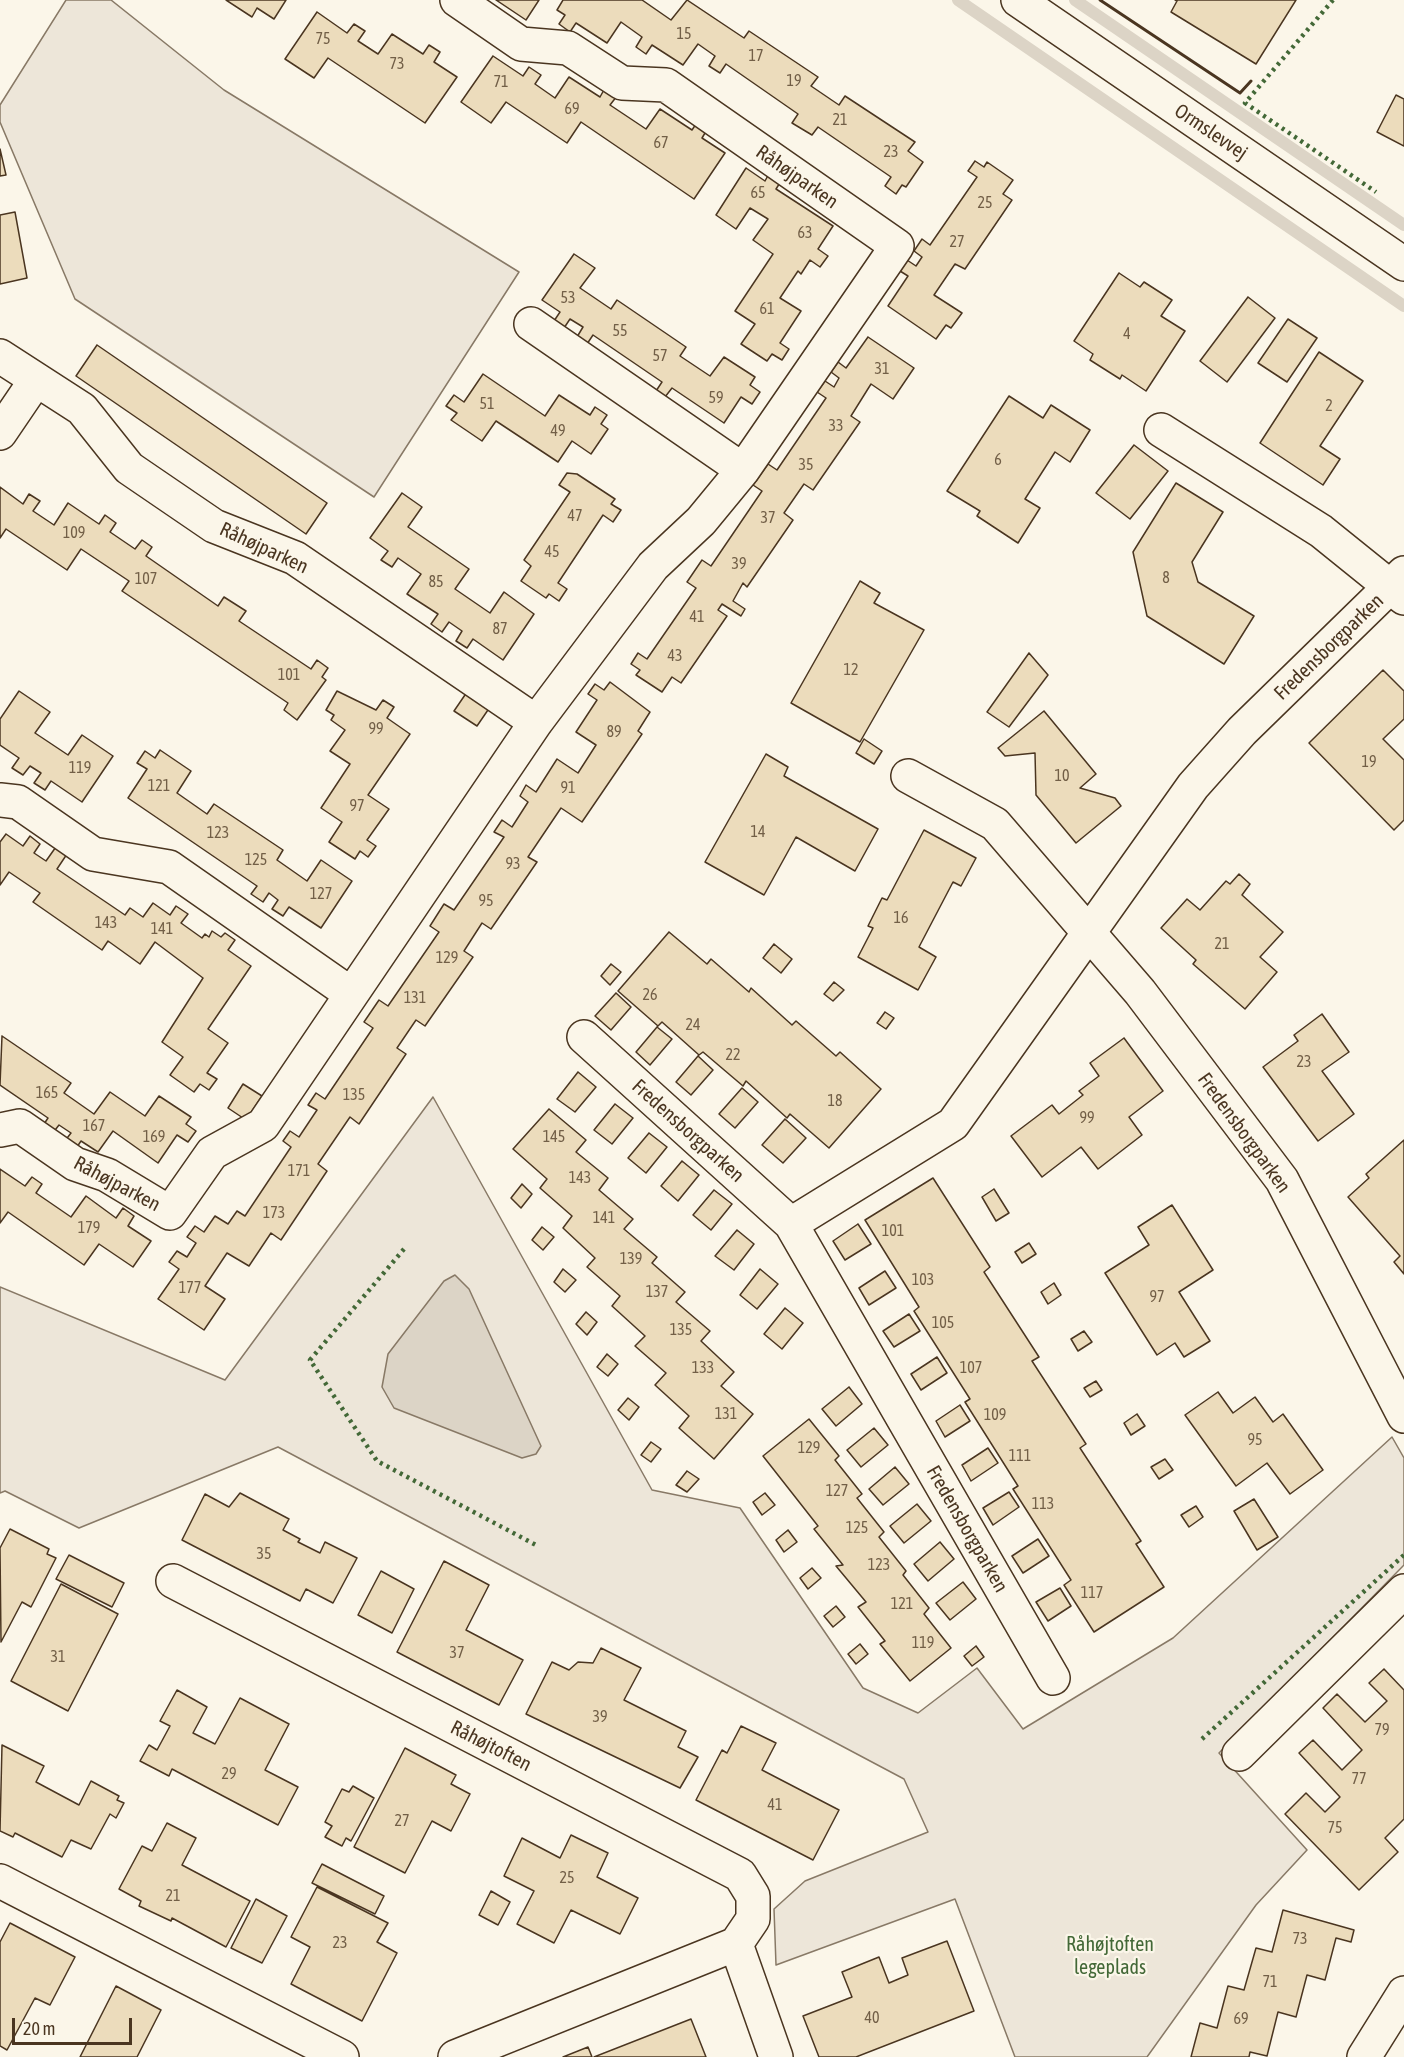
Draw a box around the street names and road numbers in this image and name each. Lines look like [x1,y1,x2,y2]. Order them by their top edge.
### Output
street label: Ormslevvej [1170,99,1252,165]
street label: Råhøjparken [751,140,843,214]
street label: Råhøjparken [216,517,312,579]
street label: Fredensborgparken [1269,589,1389,705]
street label: Fredensborgparken [1192,1068,1296,1198]
street label: Fredensborgparken [627,1074,749,1188]
street label: Råhøjparken [69,1151,165,1217]
street label: Fredensborgparken [921,1461,1013,1597]
street label: Råhøjtoften [446,1715,536,1777]

